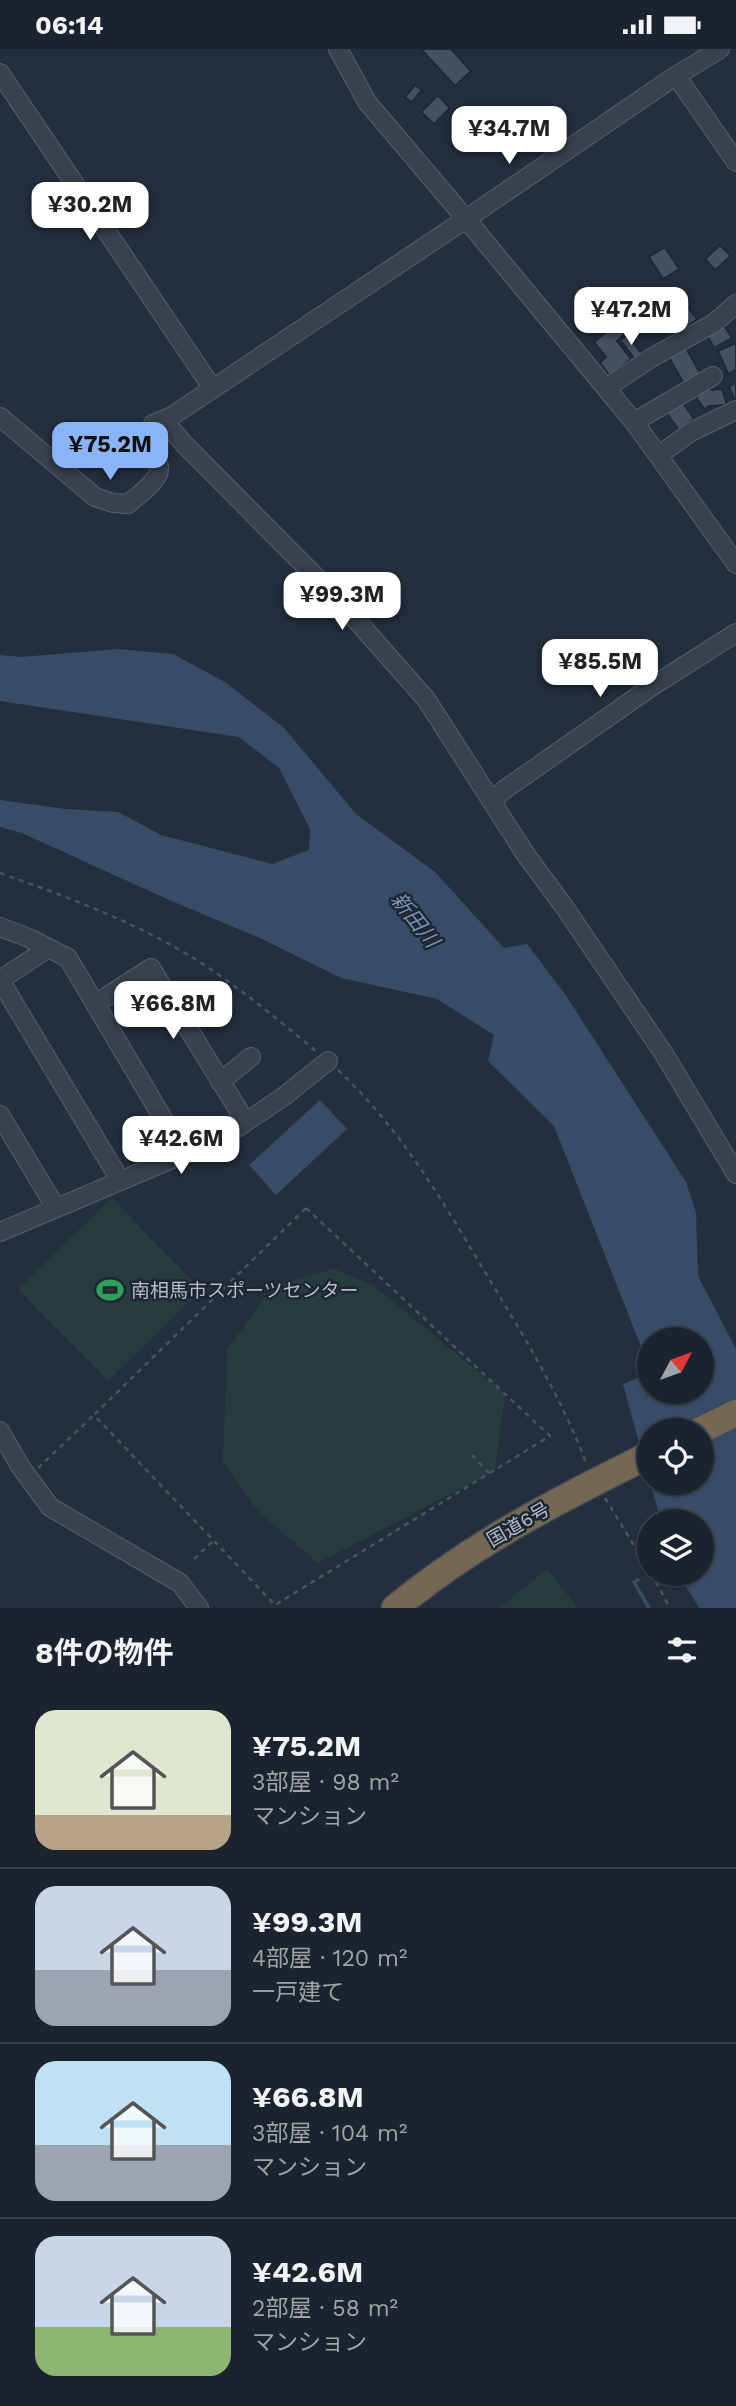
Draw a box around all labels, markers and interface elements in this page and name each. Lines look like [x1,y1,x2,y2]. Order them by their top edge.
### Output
text: 06:14 [35,10,104,40]
pin: ¥34.7M [452,107,566,166]
text: ¥34.7M [468,115,550,142]
pin: ¥30.2M [33,183,147,242]
text: ¥30.2M [48,191,132,218]
pin: ¥47.2M [574,287,688,347]
text: ¥47.2M [590,296,672,323]
pin: ¥75.2M [53,423,167,482]
text: ¥75.2M [68,431,152,458]
pin: ¥99.3M [285,573,399,632]
text: ¥99.3M [300,581,384,608]
pin: ¥85.5M [543,639,657,699]
text: ¥85.5M [558,648,642,675]
water label: 新田川 [386,887,446,954]
pin: ¥66.8M [116,981,230,1041]
text: ¥66.8M [130,990,216,1017]
pin: ¥42.6M [124,1117,238,1176]
text: ¥42.6M [138,1125,224,1152]
sports icon: 南相馬市スポーツセンター [95,1275,125,1305]
place label: 南相馬市スポーツセンター [131,1279,359,1302]
north arrow [637,1327,714,1403]
map controls [637,1327,714,1586]
button: locate [637,1418,714,1495]
street label: 国道6号 [483,1497,554,1552]
button: layers [637,1509,714,1586]
icon: filters [663,1631,701,1669]
text: 8件の物件 [35,1635,174,1670]
text: ¥75.2M [252,1728,361,1763]
icon: home [91,1738,175,1822]
text: 3部屋 · 98 m² [252,1769,399,1796]
text: マンション [252,1803,367,1830]
text: ¥99.3M [252,1904,363,1939]
icon: home [91,1914,175,1998]
text: 4部屋 · 120 m² [252,1945,407,1972]
text: 一戸建て [252,1979,344,2006]
text: ¥66.8M [252,2079,364,2114]
icon: home [91,2089,175,2173]
text: 3部屋 · 104 m² [252,2120,407,2147]
text: マンション [252,2154,367,2181]
text: ¥42.6M [252,2254,363,2289]
icon: home [91,2264,175,2348]
text: 2部屋 · 58 m² [252,2295,398,2322]
text: マンション [252,2329,367,2356]

